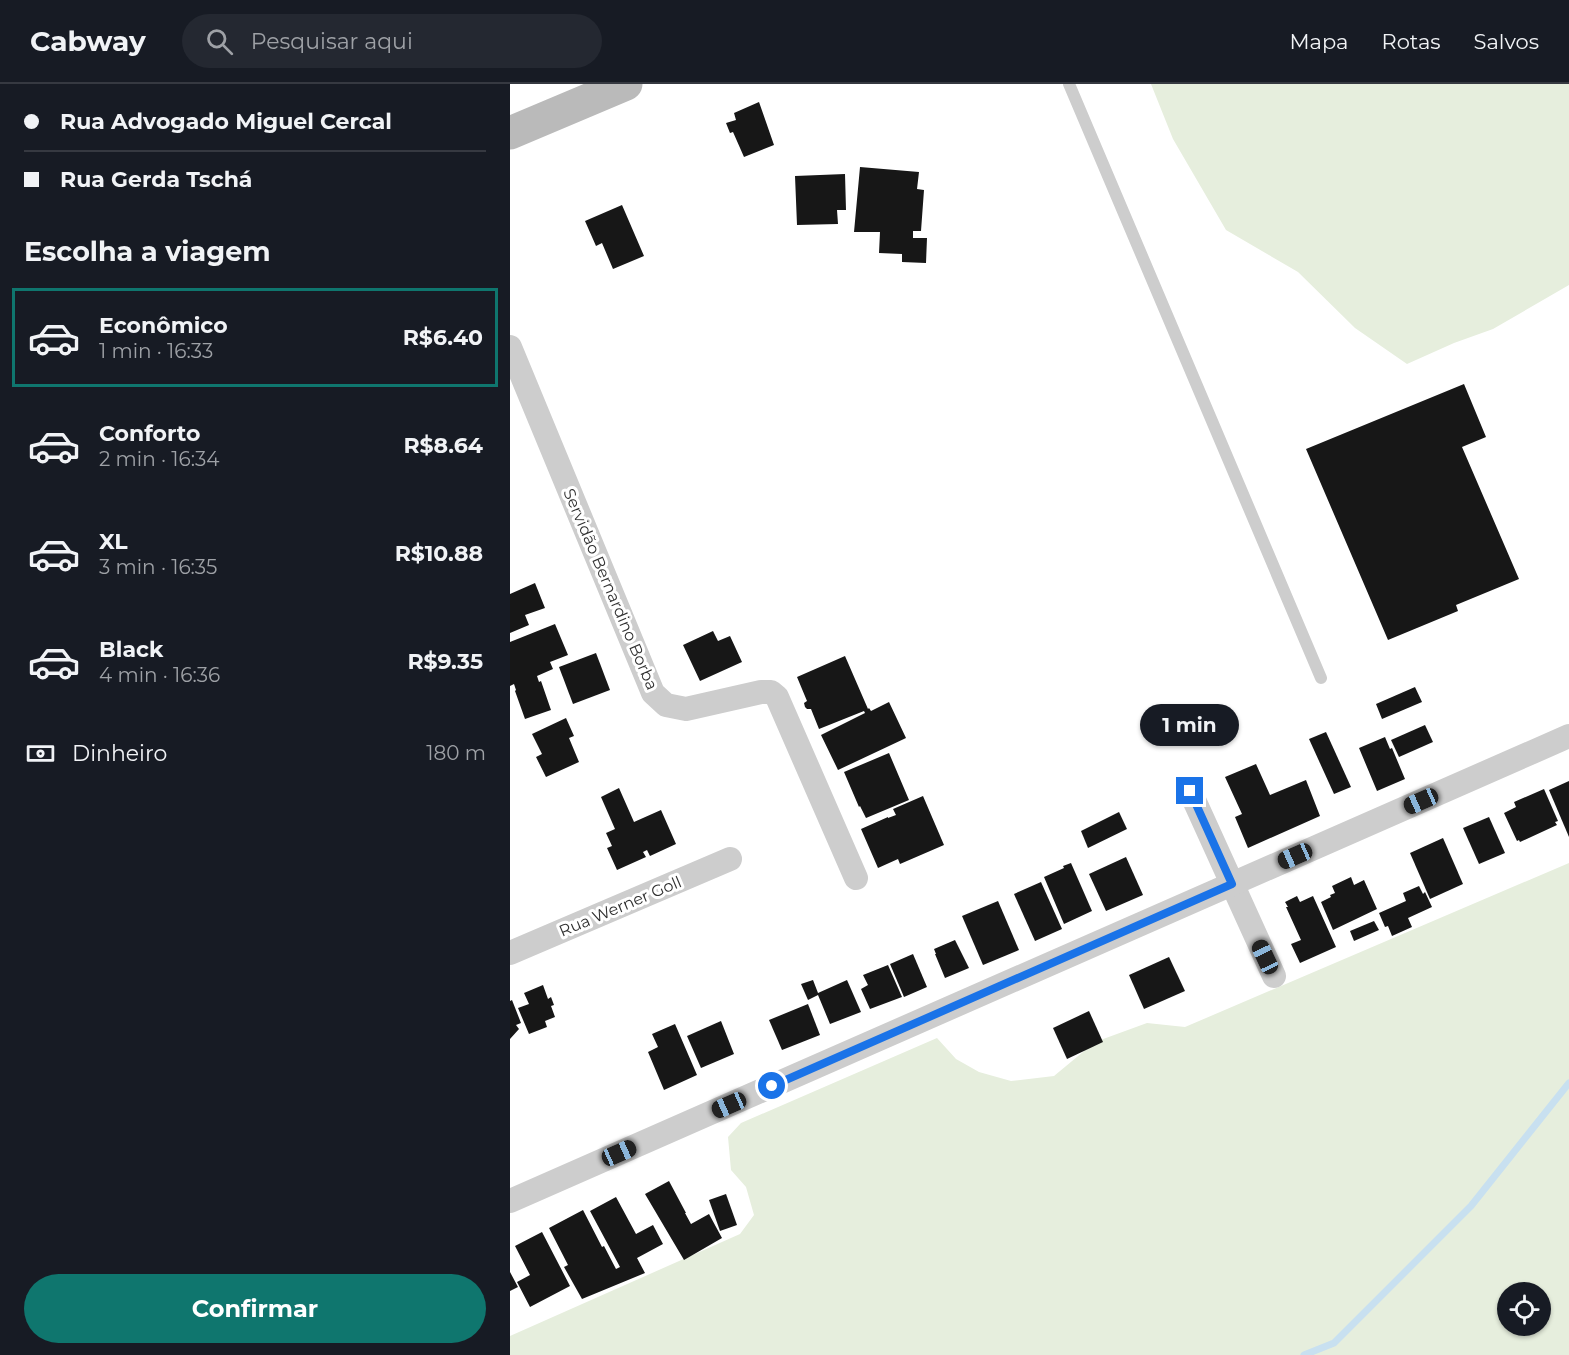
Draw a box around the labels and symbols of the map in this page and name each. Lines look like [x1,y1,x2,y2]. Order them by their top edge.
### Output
street label: Servidão Bernardino Borba [559,486,662,693]
callout: 1 min [1140,704,1240,746]
route end [1176,777,1203,804]
car [1401,785,1441,817]
car [1275,840,1315,872]
street label: Rua Werner Goll [556,872,684,941]
car [1249,937,1281,977]
route start [758,1072,785,1099]
car [709,1089,749,1121]
car [599,1137,639,1169]

